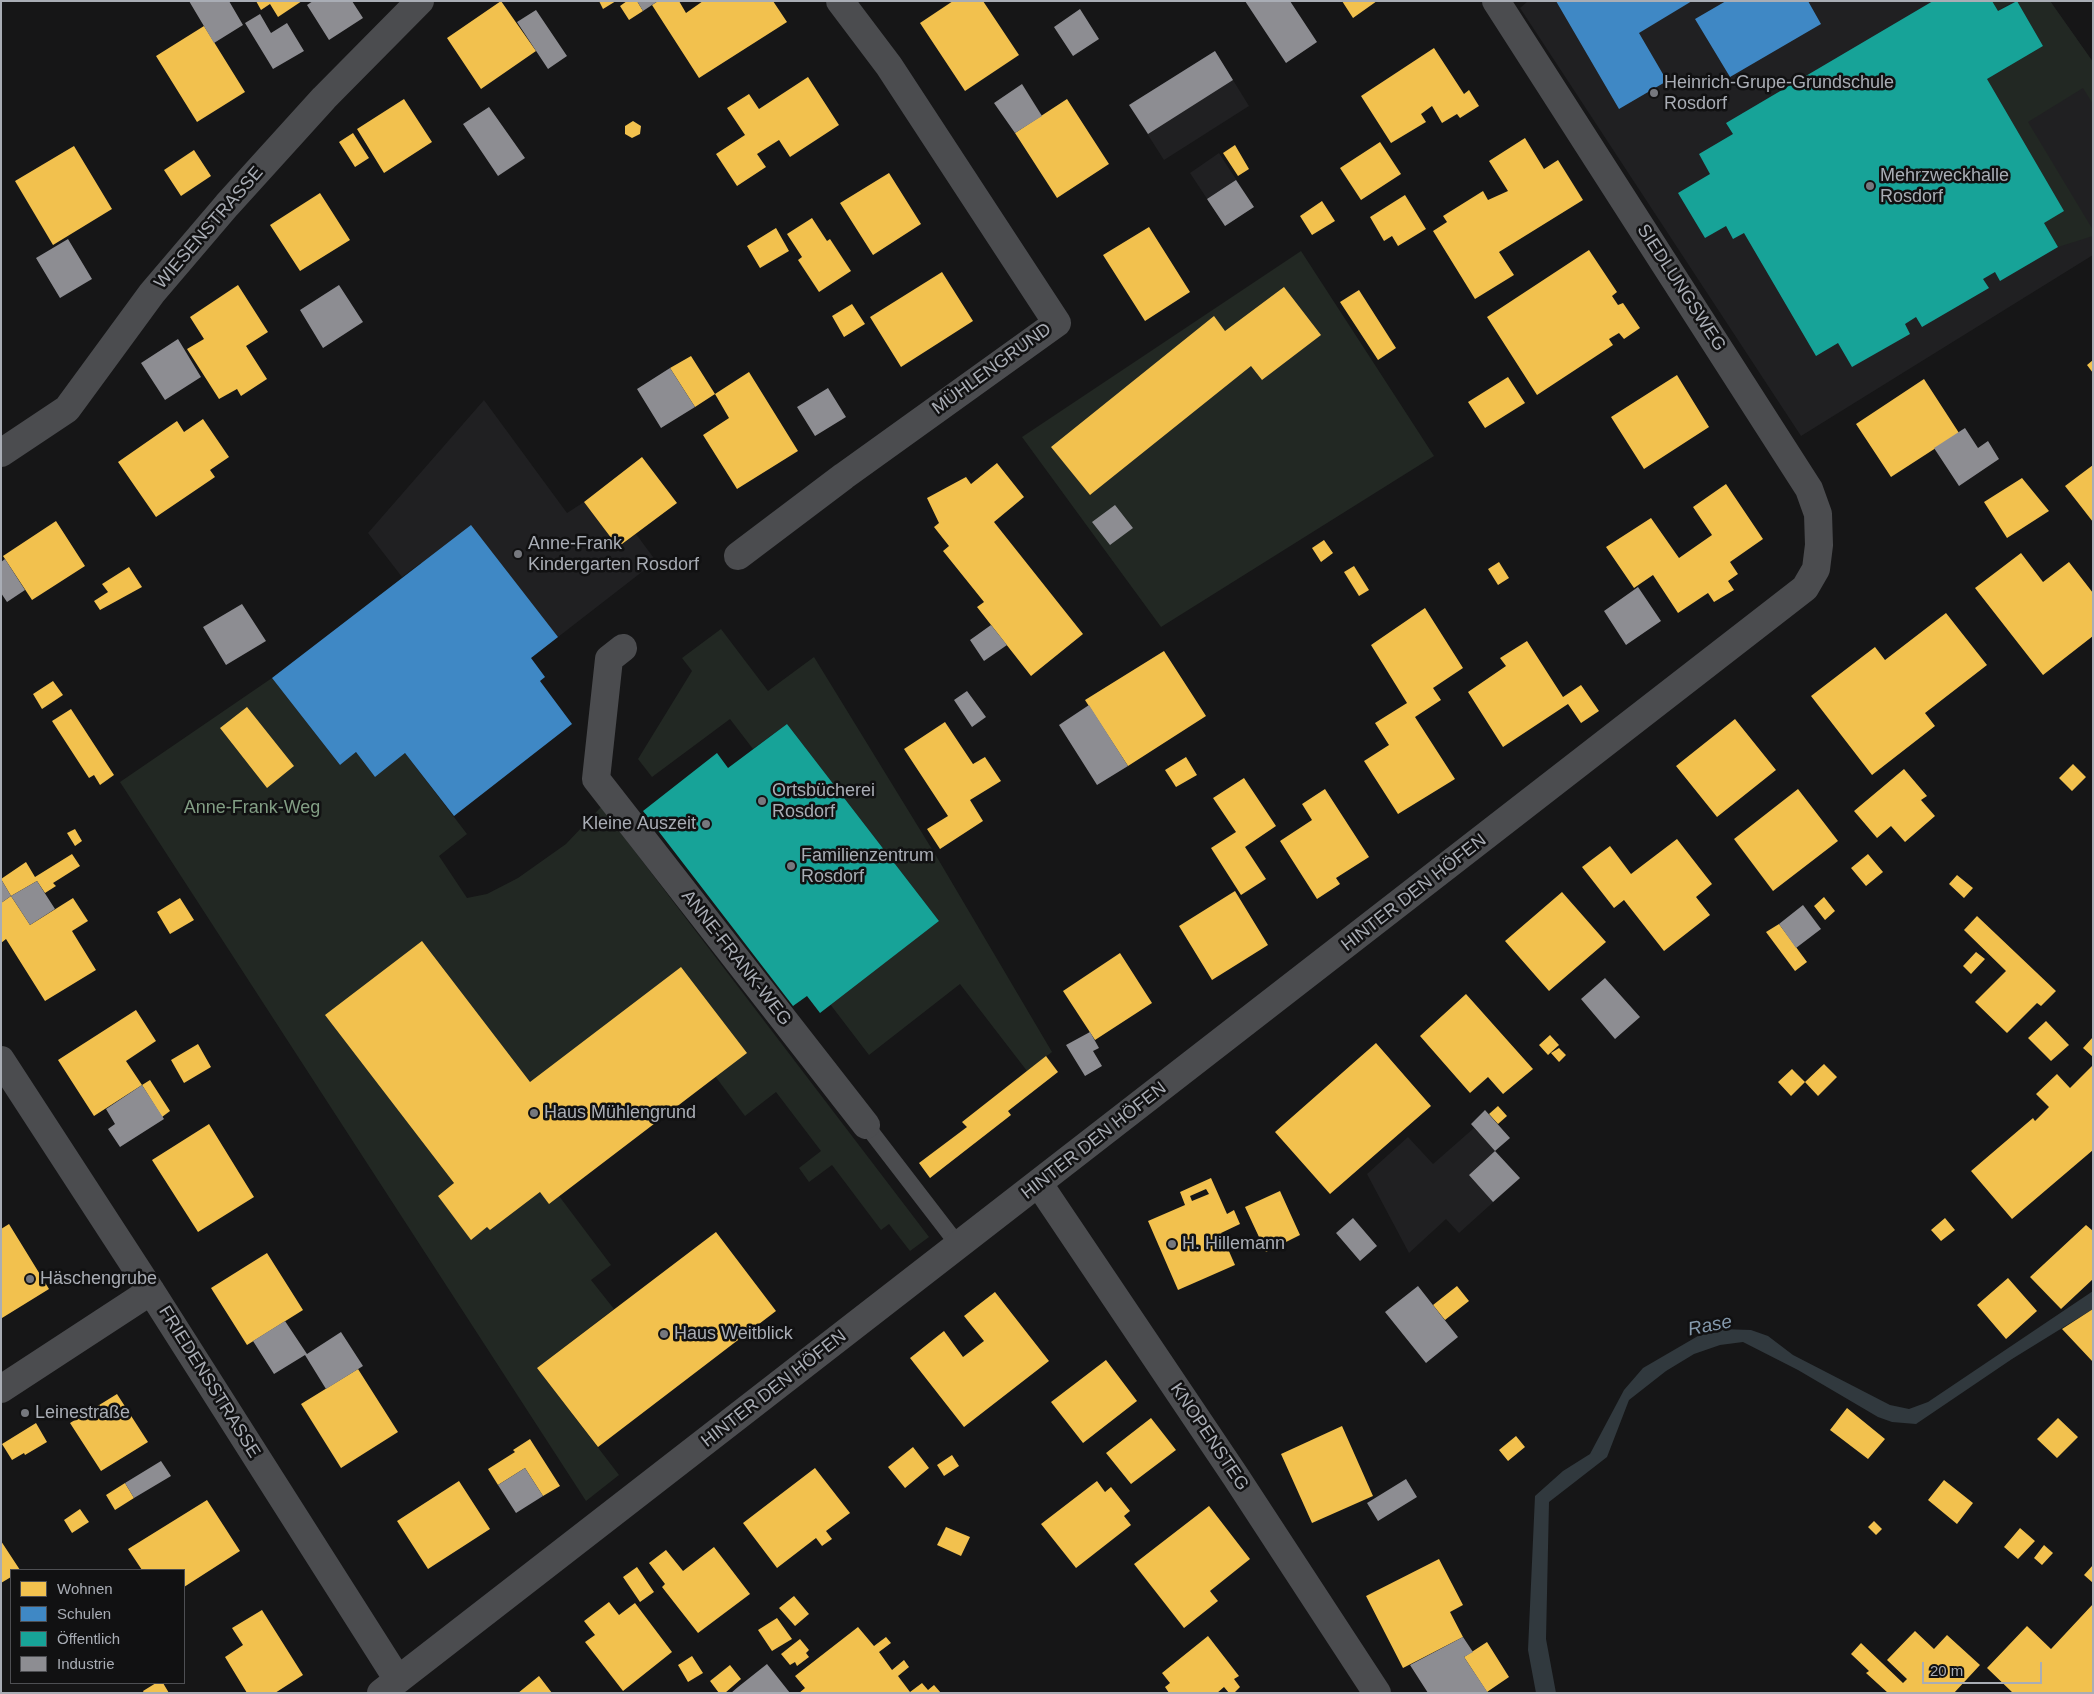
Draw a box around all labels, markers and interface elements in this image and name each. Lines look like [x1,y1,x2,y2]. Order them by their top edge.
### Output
place label: Heinrich-Grupe-Grundschule Rosdorf [1664,72,1894,115]
marker: Heinrich-Grupe-Grundschule Rosdorf [1648,87,1660,99]
street label: WIESENSTRASSE [150,162,268,294]
place label: Mehrzweckhalle Rosdorf [1880,165,2009,208]
marker: Mehrzweckhalle Rosdorf [1864,180,1876,192]
street label: SIEDLUNGSWEG [1632,220,1730,356]
street label: MÜHLENGRUND [928,319,1056,419]
place label: Anne-Frank Kindergarten Rosdorf [528,533,699,576]
marker: Anne-Frank Kindergarten Rosdorf [512,548,524,560]
place label: Ortsbücherei Rosdorf [772,780,875,822]
marker: Ortsbücherei Rosdorf [756,795,768,807]
park label: Anne-Frank-Weg [184,797,320,819]
place label: Kleine Auszeit [582,813,696,835]
marker: Kleine Auszeit [700,818,712,830]
street label: HINTER DEN HÖFEN [1337,830,1491,956]
place label: Familienzentrum Rosdorf [801,845,934,888]
marker: Familienzentrum Rosdorf [785,860,797,872]
street label: ANNE-FRANK-WEG [676,886,796,1030]
street label: HINTER DEN HÖFEN [1017,1078,1171,1204]
place label: Haus Mühlengrund [544,1102,696,1124]
marker: Haus Mühlengrund [528,1107,540,1119]
place label: H. Hillemann [1182,1233,1285,1255]
marker: H. Hillemann [1166,1238,1178,1250]
place label: Häschengrube [40,1268,157,1290]
marker: Häschengrube [24,1273,36,1285]
street label: FRIEDENSSTRASSE [153,1302,265,1462]
water label: Rase [1686,1311,1734,1341]
place label: Haus Weitblick [674,1323,793,1345]
street label: HINTER DEN HÖFEN [697,1326,851,1452]
marker: Haus Weitblick [658,1328,670,1340]
street label: KNOPENSTEG [1165,1379,1253,1495]
place label: Leinestraße [35,1402,130,1424]
marker: Leinestraße [19,1407,31,1419]
legend [10,1569,185,1684]
text: Wohnen [57,1580,113,1597]
text: Schulen [57,1605,111,1622]
text: Öffentlich [57,1630,120,1647]
scale bar [1924,1652,2044,1684]
text: Industrie [57,1655,115,1672]
text: 20 m [1930,1662,1963,1679]

